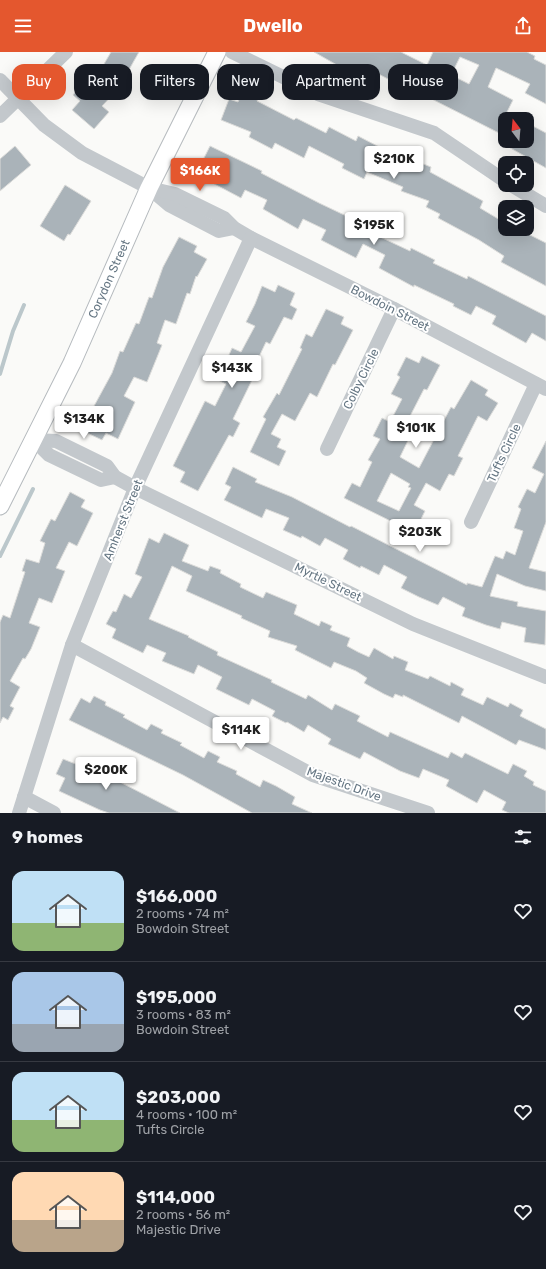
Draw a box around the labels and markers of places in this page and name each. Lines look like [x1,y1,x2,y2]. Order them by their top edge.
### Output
pin: $210K [366,146,422,180]
pin: $166K [172,158,228,192]
pin: $195K [346,212,402,246]
pin: $143K [204,355,260,389]
pin: $134K [56,406,112,440]
pin: $101K [388,415,444,449]
pin: $203K [392,519,448,553]
pin: $114K [213,717,269,751]
pin: $200K [78,757,134,791]

